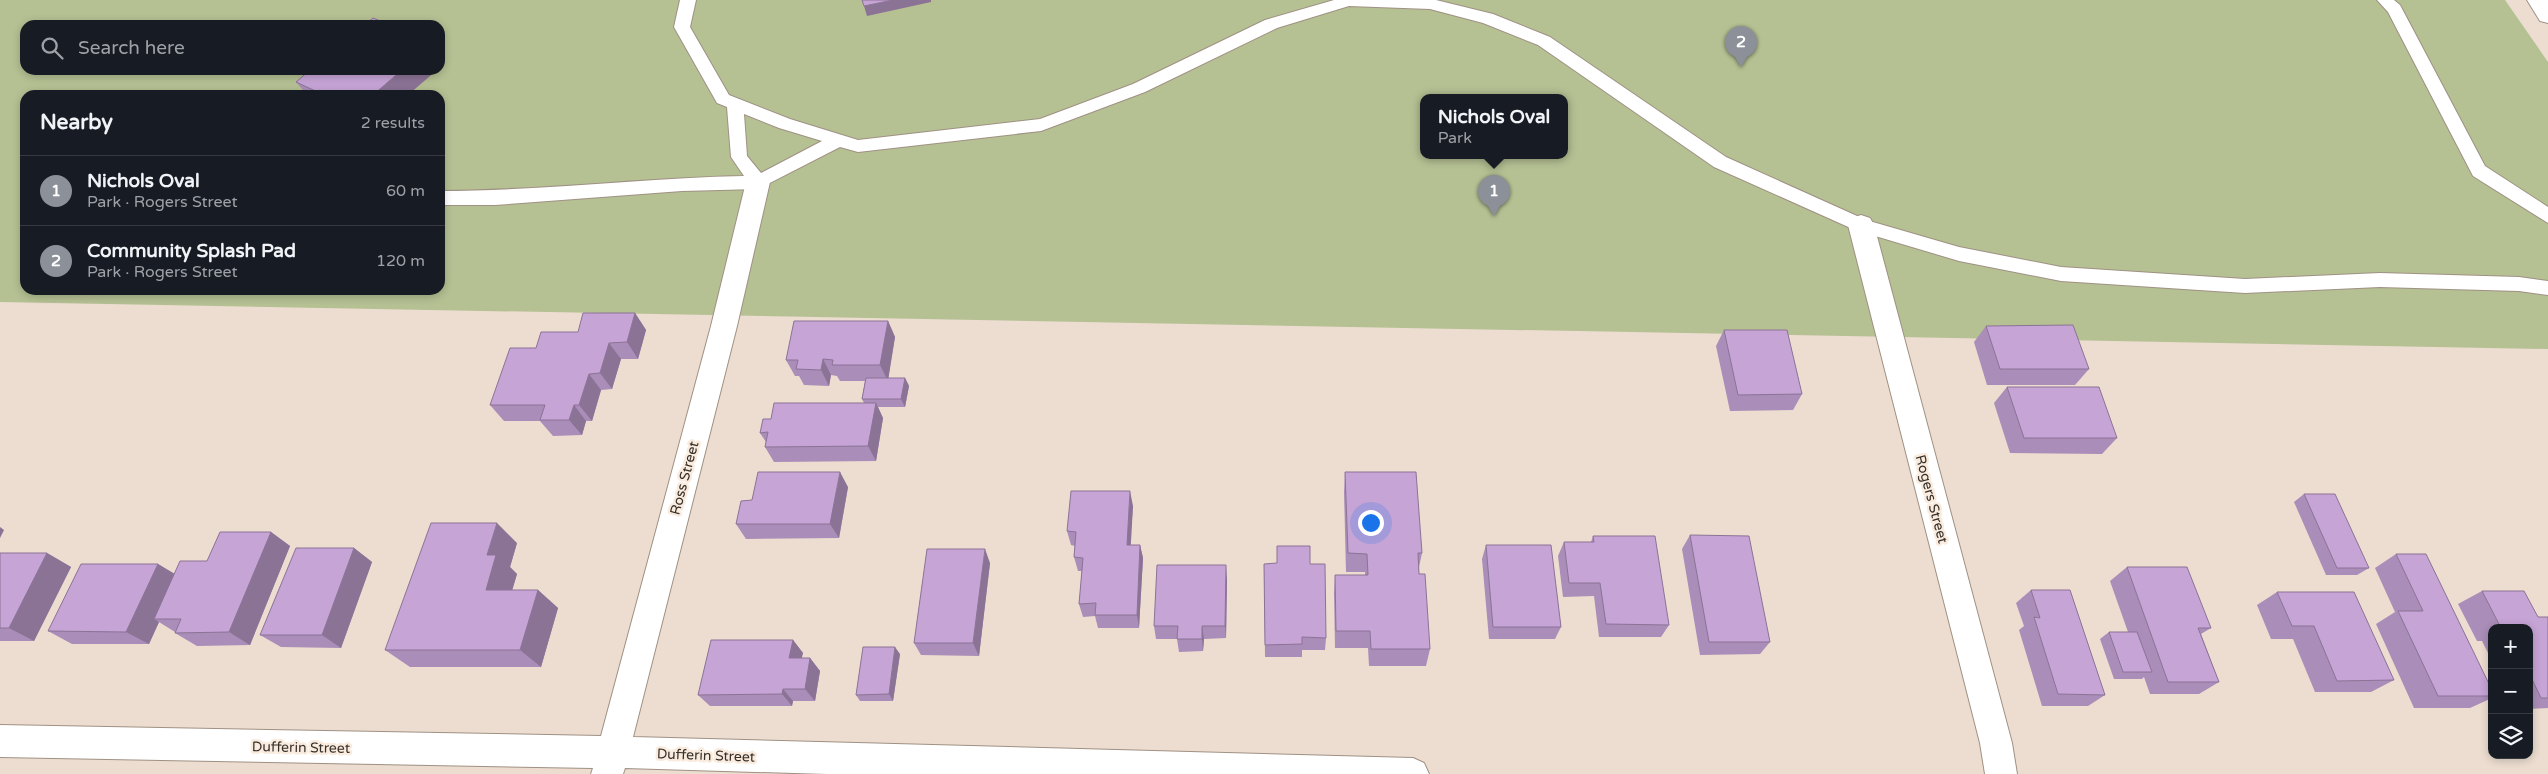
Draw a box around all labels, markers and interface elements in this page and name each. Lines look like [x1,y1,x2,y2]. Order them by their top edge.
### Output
search box [20,20,445,75]
pin: 2 [1725,26,1757,67]
icon: search [38,34,66,62]
text: Search here [78,37,185,59]
popup [1420,94,1568,159]
text: Nichols Oval [1438,106,1550,128]
text: Nearby [40,110,113,135]
text: 2 results [361,113,425,133]
text: Park [1438,128,1472,148]
text: Nichols Oval [87,170,200,192]
pin: 1 [1478,175,1510,216]
text: 1 [51,181,61,201]
text: 60 m [386,181,425,201]
text: Park · Rogers Street [87,192,238,212]
text: Community Splash Pad [87,240,296,262]
text: 2 [51,251,61,271]
text: 120 m [376,251,425,271]
text: Park · Rogers Street [87,262,238,282]
street label: Ross Street [666,439,703,517]
street label: Rogers Street [1912,453,1952,546]
your location [1358,510,1384,536]
map controls [2488,624,2533,759]
button: + [2488,624,2533,669]
button: − [2488,669,2533,714]
button: layers [2488,714,2533,759]
street label: Dufferin Street [252,738,351,757]
street label: Dufferin Street [657,745,756,766]

